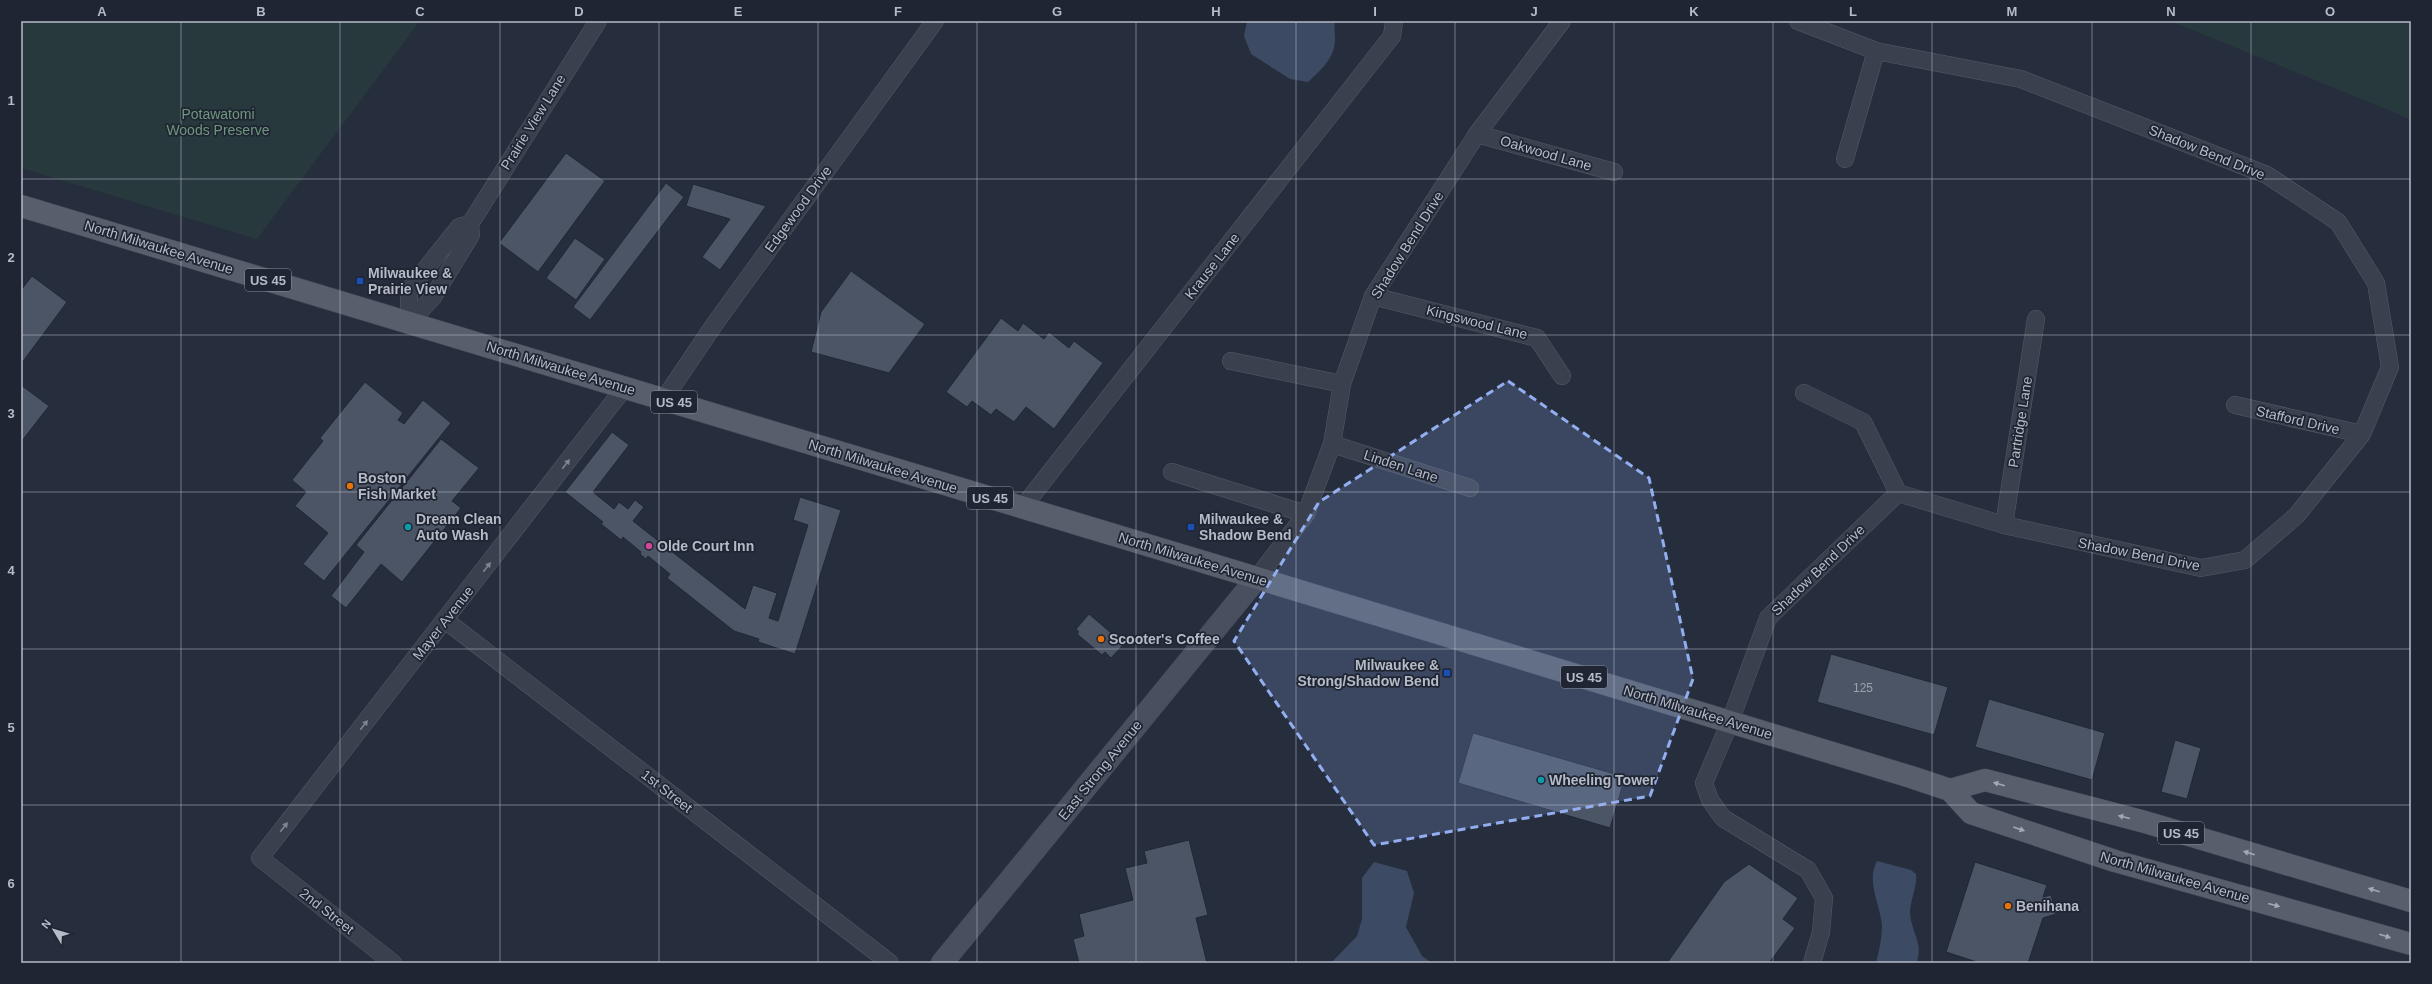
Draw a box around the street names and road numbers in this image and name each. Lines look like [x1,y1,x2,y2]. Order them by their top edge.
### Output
street label: Prairie View Lane [497,71,569,173]
street label: Shadow Bend Drive [2147,121,2268,183]
street label: Oakwood Lane [1499,132,1594,174]
street label: Edgewood Drive [761,163,835,255]
street label: Shadow Bend Drive [1367,188,1447,302]
street label: North Milwaukee Avenue [83,217,235,277]
street label: Krause Lane [1181,230,1243,302]
road number: US 45 [245,269,291,291]
street label: Kingswood Lane [1425,302,1529,342]
street label: North Milwaukee Avenue [485,338,637,398]
street label: Partridge Lane [2005,375,2035,469]
road number: US 45 [651,391,697,413]
street label: Stafford Drive [2255,403,2342,437]
street label: North Milwaukee Avenue [807,436,959,496]
street label: Linden Lane [1362,446,1440,486]
road number: US 45 [967,487,1013,509]
street label: Shadow Bend Drive [1768,521,1868,619]
street label: North Milwaukee Avenue [1117,529,1269,589]
street label: Shadow Bend Drive [2077,534,2201,574]
street label: Mayer Avenue [409,583,477,663]
road number: US 45 [1561,666,1607,688]
street label: North Milwaukee Avenue [1622,682,1774,742]
street label: East Strong Avenue [1055,717,1145,823]
street label: 1st Street [638,766,696,816]
road number: US 45 [2158,822,2204,844]
street label: North Milwaukee Avenue [2098,848,2252,906]
street label: 2nd Street [297,885,357,937]

